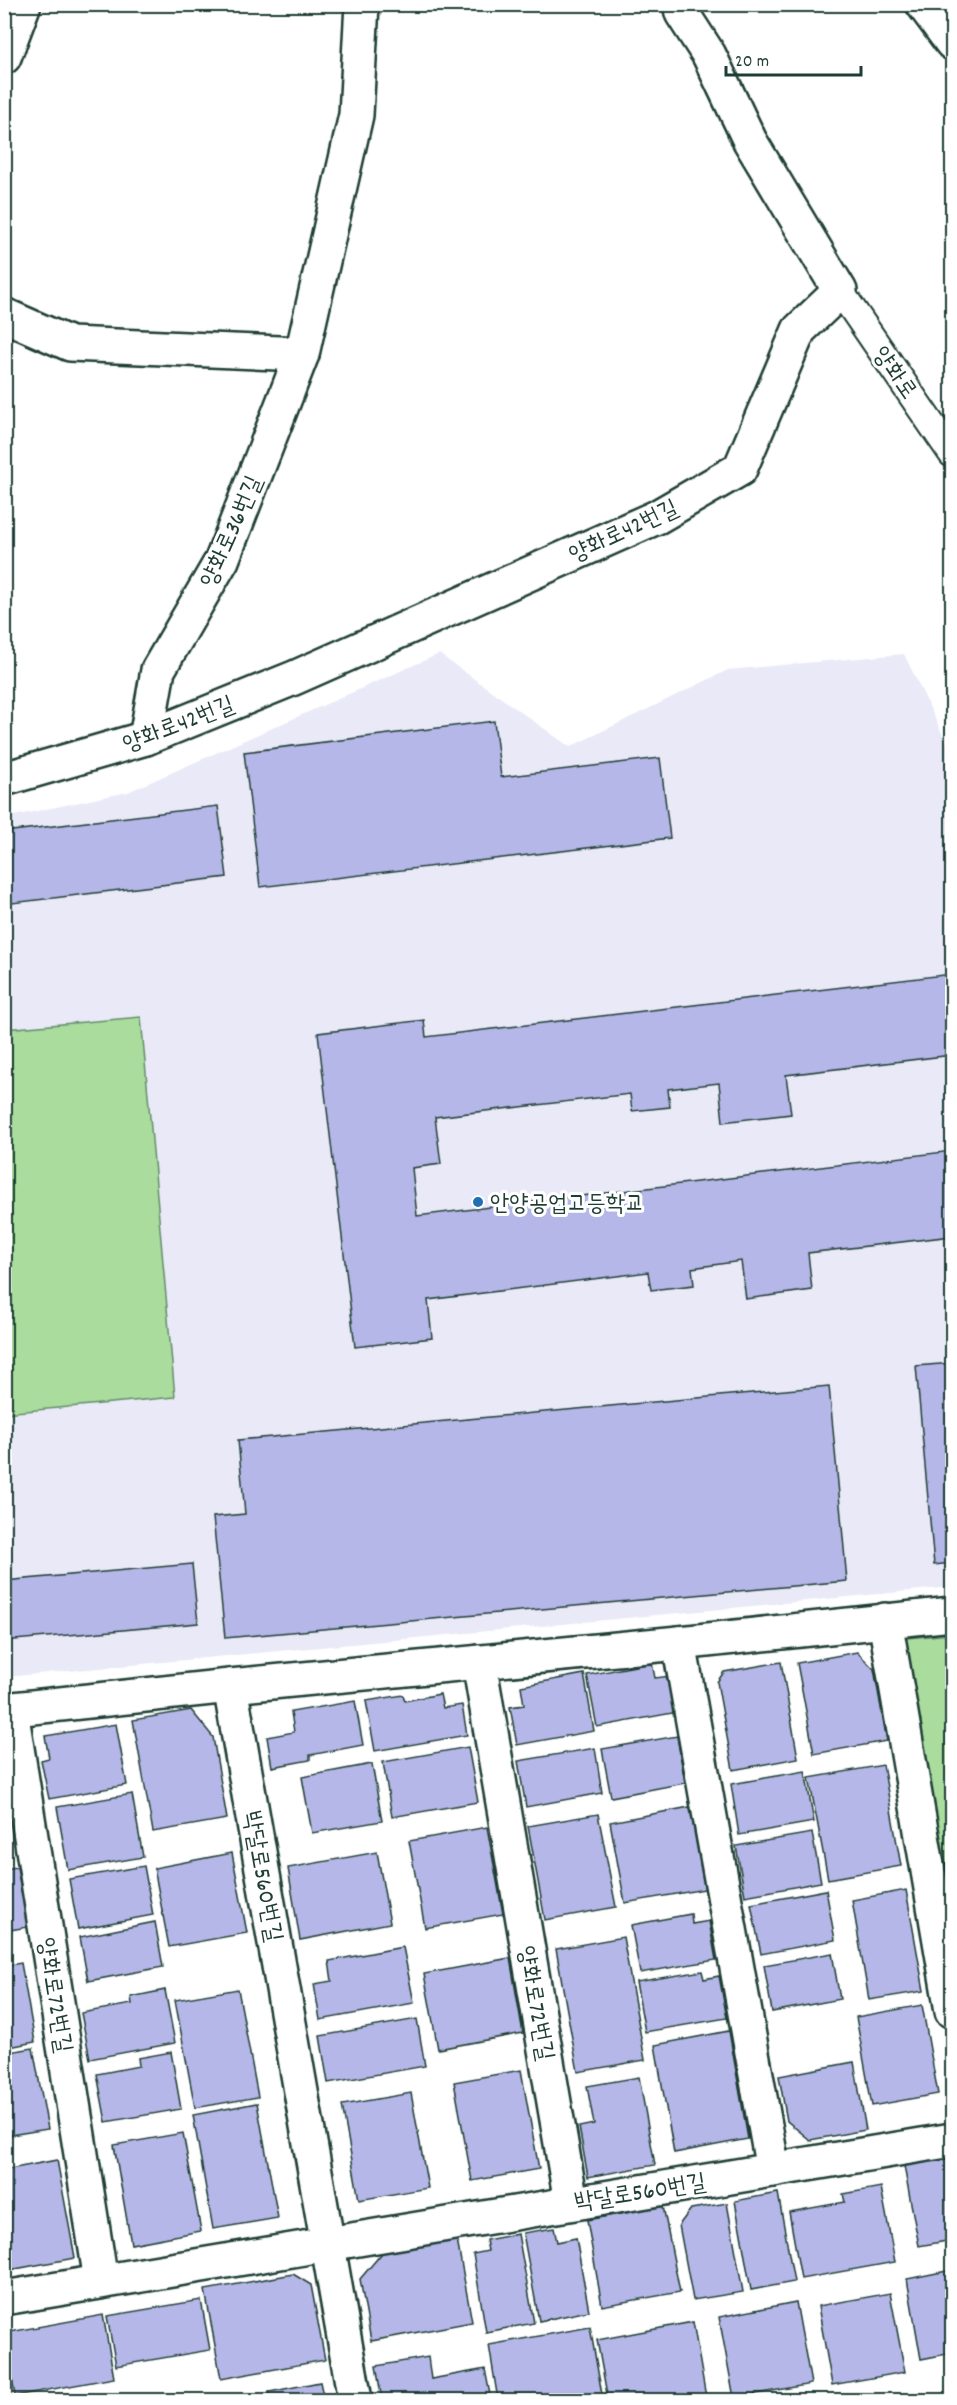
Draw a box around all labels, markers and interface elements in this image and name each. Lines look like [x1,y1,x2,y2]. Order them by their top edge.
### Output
scale bar [726,39,861,77]
text: 20 m [735,50,769,75]
street label: 양화로 [863,340,924,407]
street label: 양화로36번길 [193,471,272,593]
street label: 양화로42번길 [564,493,684,573]
street label: 양화로42번길 [118,689,240,763]
place label: 안양공업고등학교 [490,1188,645,1222]
marker: 안양공업고등학교 [471,1195,485,1209]
street label: 박달로560번길 [233,1808,289,1945]
street label: 양화로72번길 [27,1935,79,2056]
street label: 양화로72번길 [507,1943,561,2064]
street label: 박달로560번길 [572,2167,709,2221]

